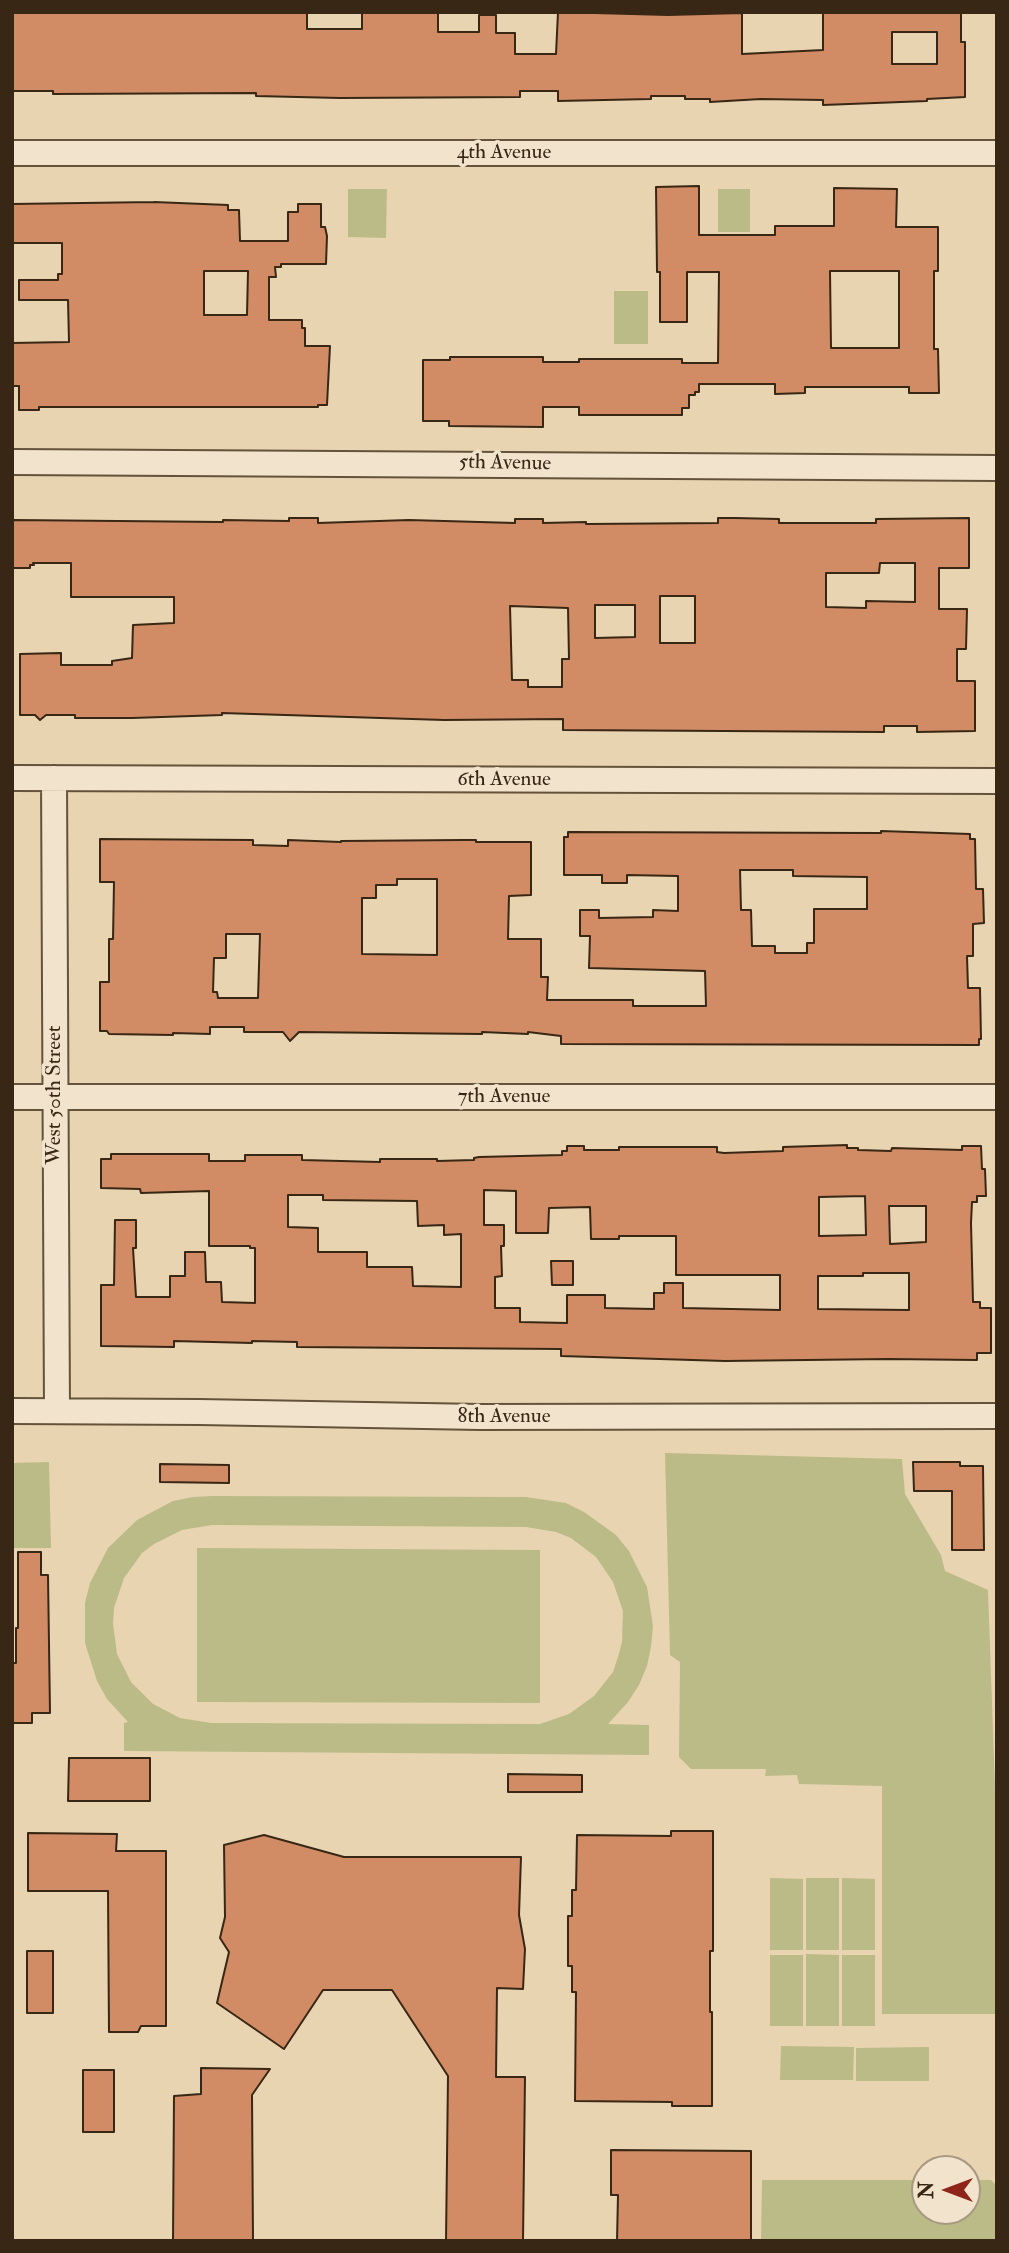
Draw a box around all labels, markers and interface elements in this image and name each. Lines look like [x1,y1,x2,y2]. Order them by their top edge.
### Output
street label: 4th Avenue [457,140,551,166]
street label: 5th Avenue [459,451,551,477]
street label: 6th Avenue [457,767,551,793]
street label: West 50th Street [42,1025,68,1165]
street label: 7th Avenue [458,1084,550,1110]
street label: 8th Avenue [458,1404,550,1430]
north arrow [911,2155,981,2225]
text: N [915,2182,939,2199]

